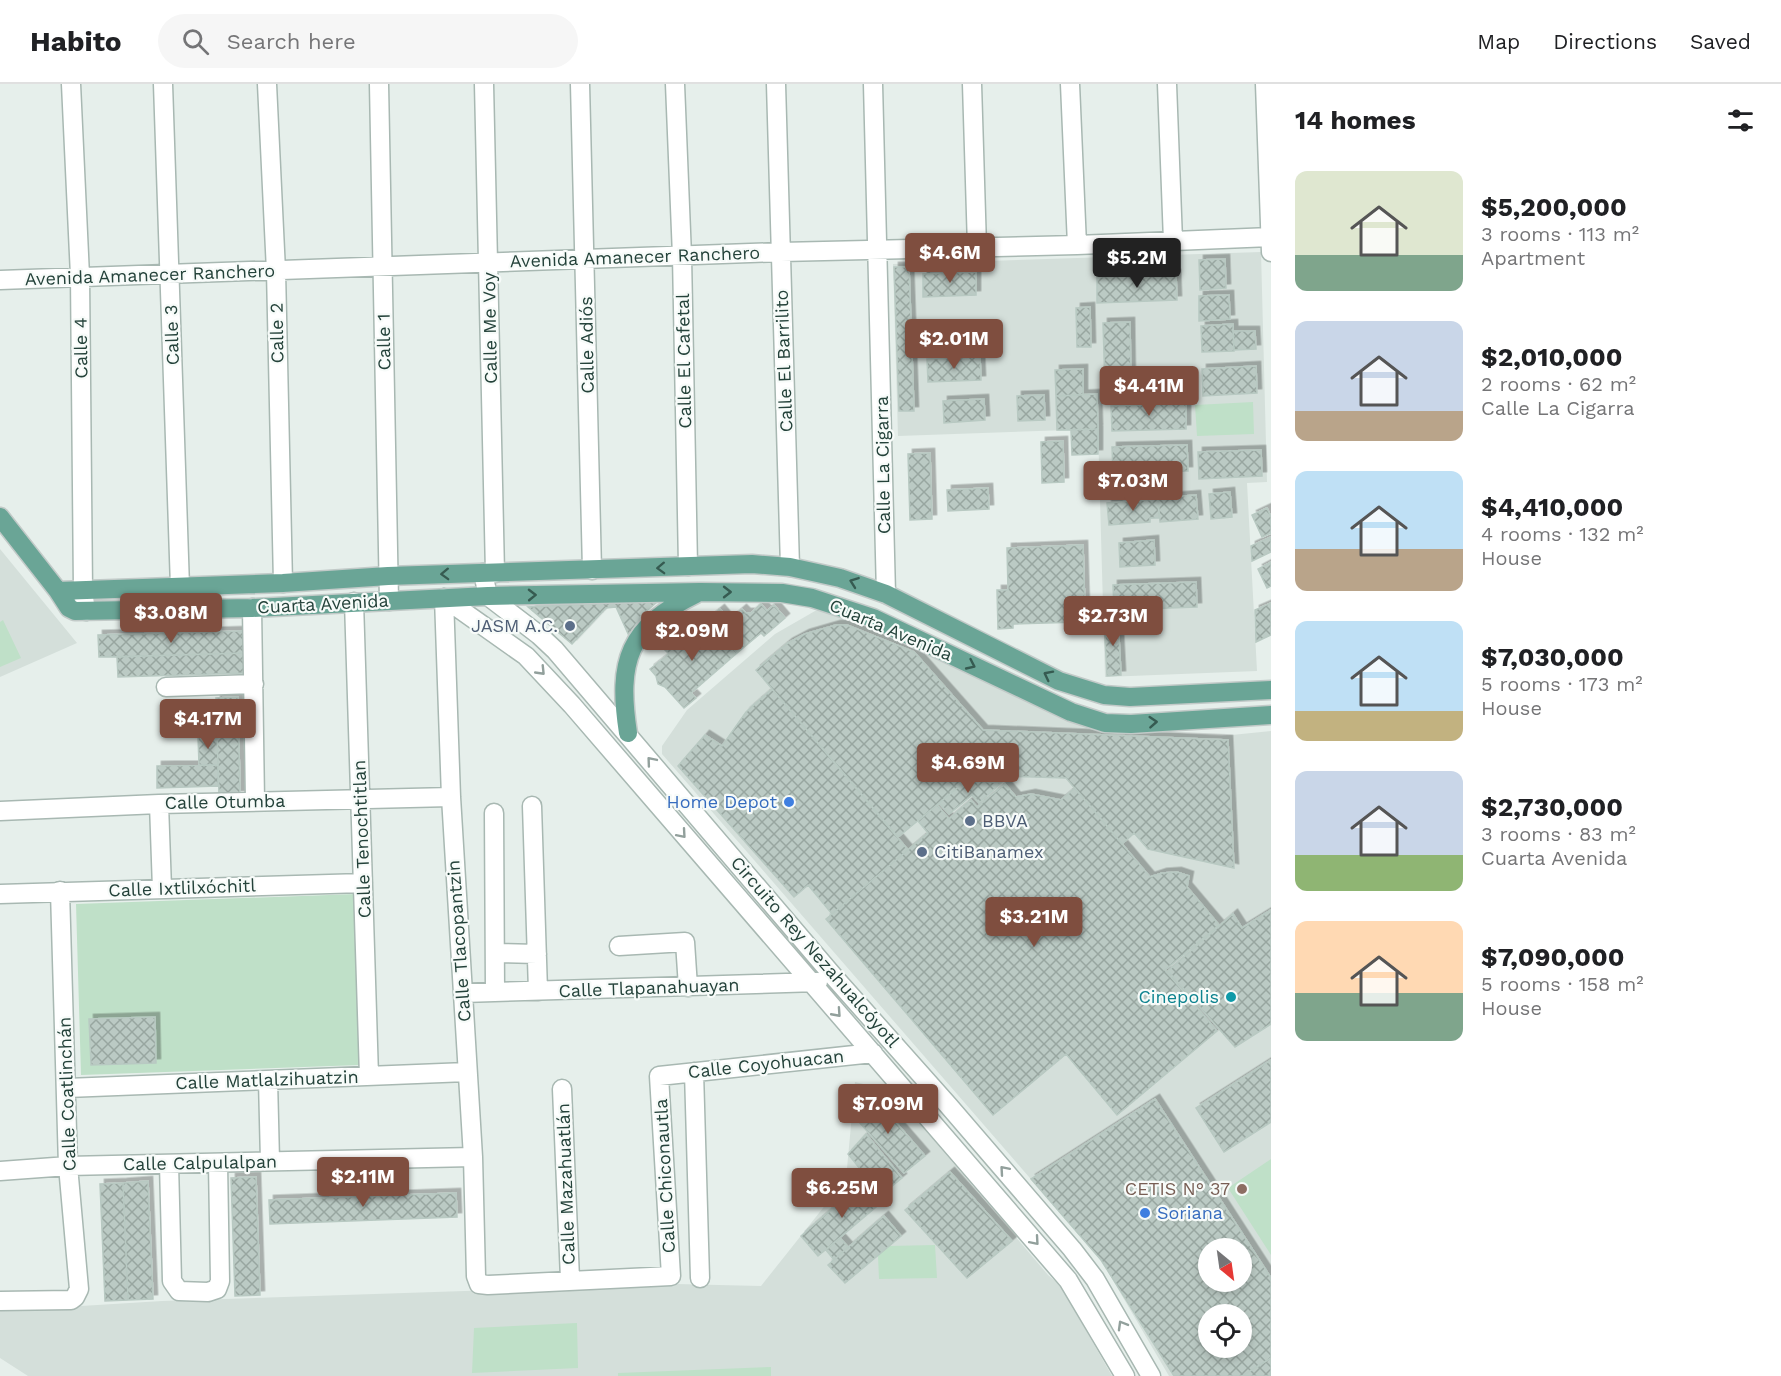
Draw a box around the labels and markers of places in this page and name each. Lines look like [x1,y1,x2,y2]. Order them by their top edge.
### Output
pin: $4.6M [908,233,992,284]
pin: $5.2M [1095,238,1179,289]
pin: $2.01M [905,319,1003,370]
pin: $4.41M [1100,366,1198,417]
pin: $7.03M [1084,461,1182,512]
pin: $3.08M [122,593,220,644]
pin: $2.73M [1064,596,1162,647]
pin: $2.09M [643,611,741,662]
place label: JASM A.C. [471,615,558,636]
marker: JASM A.C. [563,619,577,633]
pin: $4.17M [159,699,257,750]
pin: $4.69M [919,743,1017,794]
place label: Home Depot [667,791,777,812]
marker: Home Depot [782,795,796,809]
place label: BBVA [982,810,1028,831]
marker: BBVA [963,814,977,828]
place label: CitiBanamex [934,841,1044,862]
marker: CitiBanamex [915,845,929,859]
pin: $3.21M [985,897,1083,948]
place label: Cinepolis [1138,986,1219,1007]
marker: Cinepolis [1224,990,1238,1004]
pin: $7.09M [839,1084,937,1135]
pin: $2.11M [314,1157,412,1208]
pin: $6.25M [793,1168,891,1219]
place label: CETIS N° 37 [1125,1178,1230,1199]
marker: CETIS N° 37 [1235,1182,1249,1196]
place label: Soriana [1157,1202,1223,1223]
marker: Soriana [1138,1206,1152,1220]

